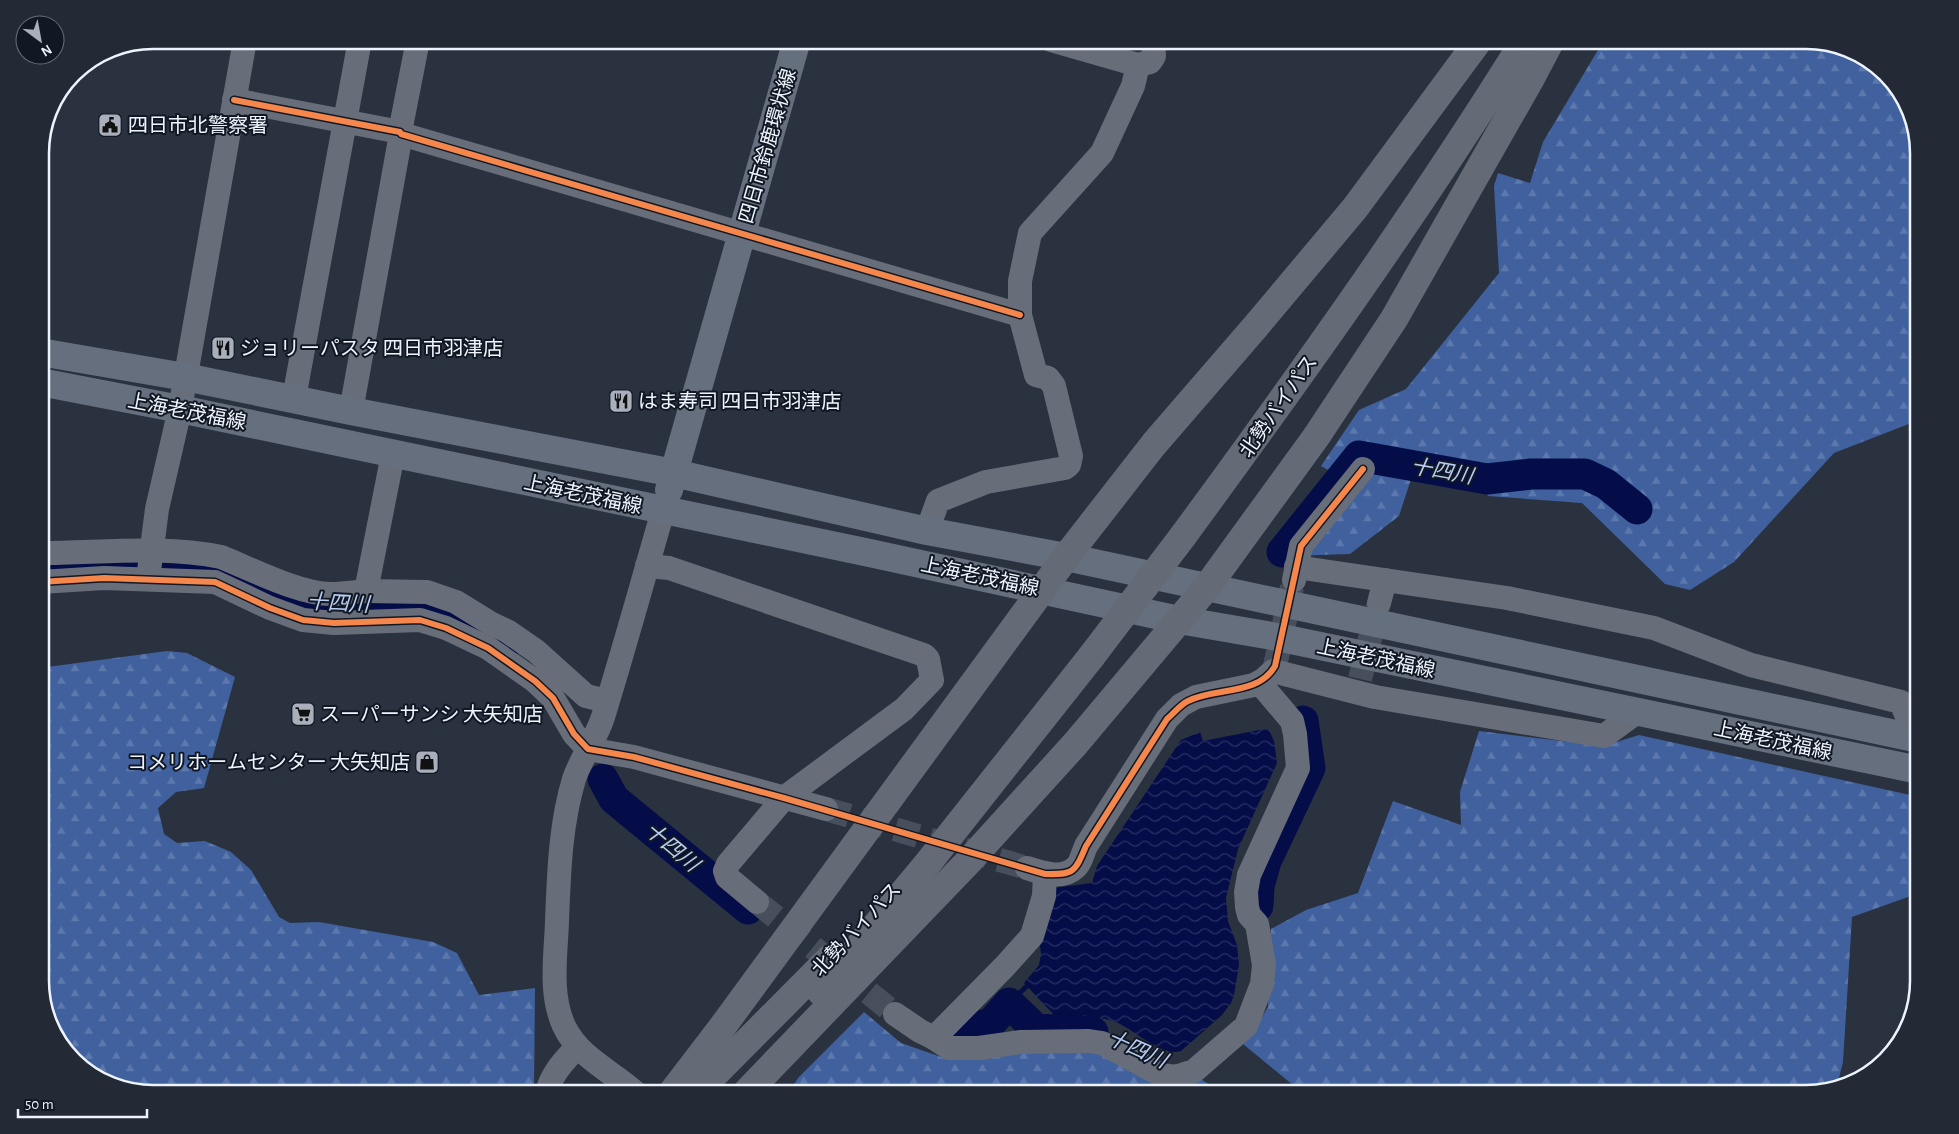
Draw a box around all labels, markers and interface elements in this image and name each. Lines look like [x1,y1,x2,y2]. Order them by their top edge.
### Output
north arrow [15,15,65,65]
text: N [39,42,54,59]
street label: 四日市鈴鹿環状線 [734,66,800,226]
public building icon: 四日市北警察署 [97,112,123,138]
place label: 四日市北警察署 [128,115,268,136]
restaurant icon: ジョリーパスタ 四日市羽津店 [210,335,236,361]
place label: ジョリーパスタ 四日市羽津店 [240,337,503,359]
street label: 北勢バイパス [1235,351,1321,461]
restaurant icon: はま寿司 四日市羽津店 [608,388,634,414]
street label: 上海老茂福線 [126,389,248,433]
place label: はま寿司 四日市羽津店 [638,390,841,412]
water label: 十四川 [1409,455,1477,488]
street label: 上海老茂福線 [522,471,644,517]
street label: 上海老茂福線 [919,553,1041,599]
water label: 十四川 [306,590,372,616]
street label: 上海老茂福線 [1315,635,1437,681]
supermarket icon: スーパーサンシ 大矢知店 [290,701,316,727]
place label: スーパーサンシ 大矢知店 [320,703,543,725]
street label: 上海老茂福線 [1712,717,1834,763]
shop icon: コメリホームセンター 大矢知店 [414,749,440,775]
place label: コメリホームセンター 大矢知店 [127,751,410,773]
water label: 十四川 [641,818,705,877]
street label: 北勢バイパス [807,878,905,980]
water label: 十四川 [1104,1026,1172,1073]
scale bar [18,1086,146,1118]
text: 50 m [25,1097,54,1112]

